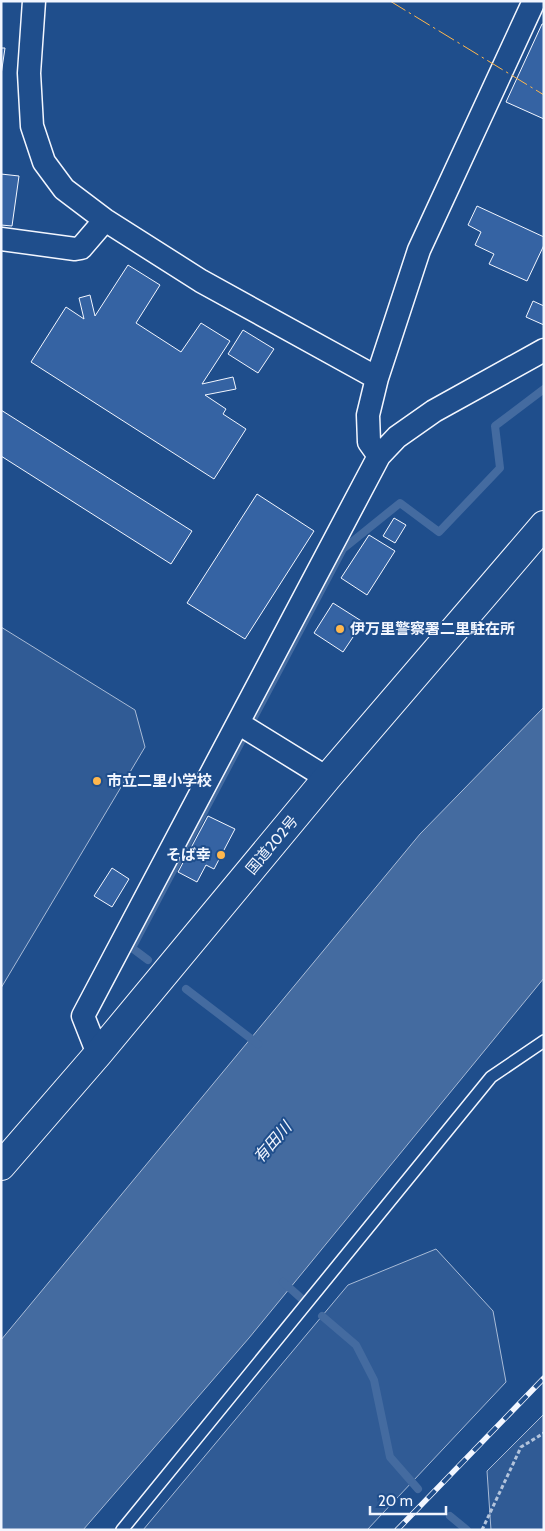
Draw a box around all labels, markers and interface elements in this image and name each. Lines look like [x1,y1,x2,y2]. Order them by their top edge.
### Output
place label: 伊万里警察署二里駐在所 [350,620,515,638]
marker: 伊万里警察署二里駐在所 [334,623,346,635]
place label: 市立二里小学校 [107,772,212,790]
marker: 市立二里小学校 [91,775,103,787]
street label: 国道202号 [242,812,302,878]
place label: そば幸 [166,846,211,864]
marker: そば幸 [215,849,227,861]
water label: 有田川 [249,1116,297,1167]
scale bar [370,1484,446,1516]
text: 20 m [378,1492,413,1510]

